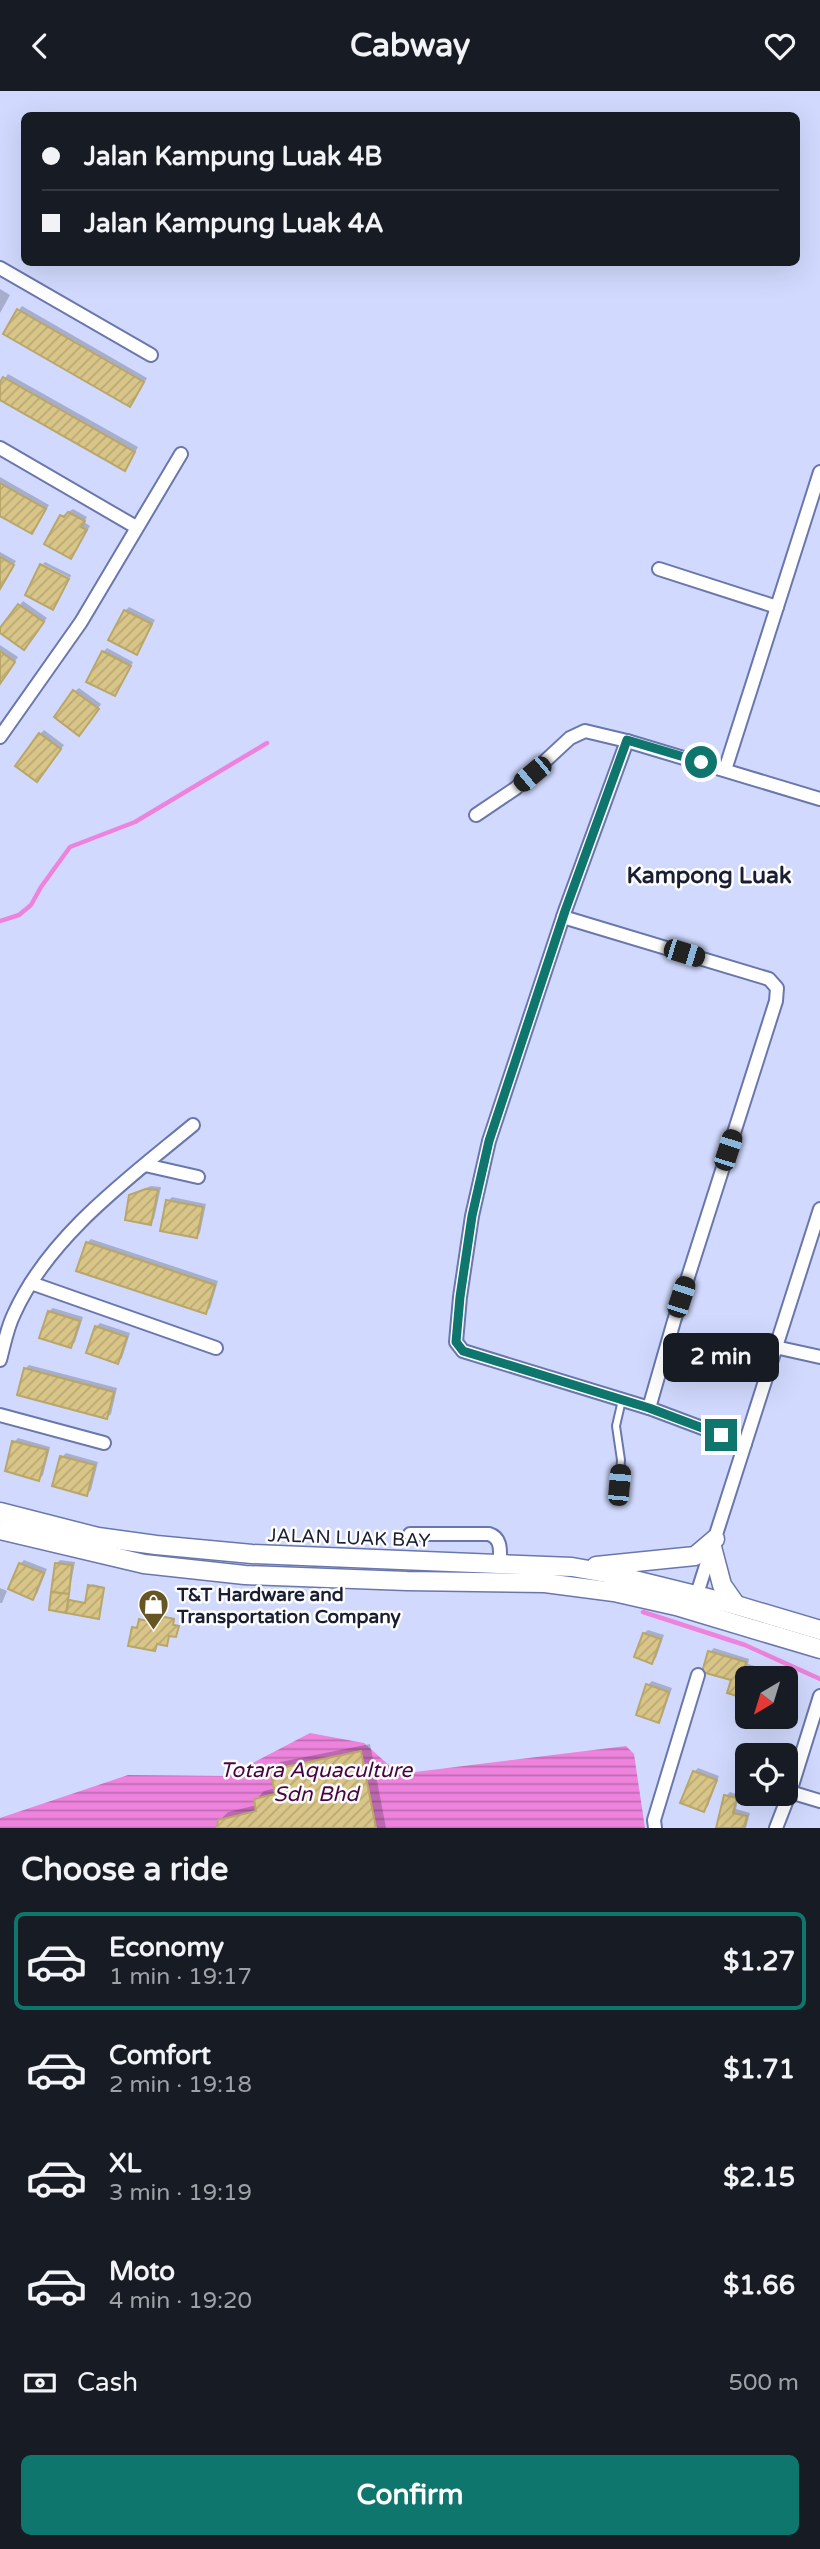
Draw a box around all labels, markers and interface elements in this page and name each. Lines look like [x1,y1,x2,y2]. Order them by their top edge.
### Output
icon: back [21,27,59,65]
text: Cabway [350,27,470,65]
icon: heart [761,27,799,65]
text: Jalan Kampung Luak 4B [84,141,382,172]
text: Jalan Kampung Luak 4A [84,208,384,239]
route start [685,746,717,778]
car [510,752,555,796]
district label: Kampong Luak [626,862,792,890]
car [661,937,708,969]
car [712,1127,745,1173]
car [665,1274,698,1320]
callout: 2 min [663,1333,779,1383]
text: 2 min [690,1343,752,1371]
route end [705,1419,737,1451]
car [607,1463,632,1507]
street label: JALAN LUAK BAY [267,1524,431,1552]
place label: T&T Hardware and Transportation Company [176,1584,402,1629]
shop icon: T&T Hardware and Transportation Company [137,1588,171,1632]
north arrow [735,1666,798,1729]
map controls [735,1666,798,1806]
button: locate [735,1743,798,1806]
water label: Totara Aquaculture Sdn Bhd [220,1758,413,1807]
text: Choose a ride [21,1851,228,1889]
icon: car [25,1930,88,1993]
text: Economy [109,1932,224,1963]
text: $1.27 [723,1946,795,1977]
text: 1 min · 19:17 [109,1963,252,1991]
icon: car [25,2038,88,2101]
text: Comfort [109,2040,211,2071]
text: $1.71 [723,2054,795,2085]
text: 2 min · 19:18 [109,2071,252,2099]
icon: car [25,2146,88,2209]
text: XL [109,2148,141,2179]
text: $2.15 [723,2162,795,2193]
text: 3 min · 19:19 [109,2179,252,2207]
icon: car [25,2254,88,2317]
text: Moto [109,2256,175,2287]
text: $1.66 [723,2270,795,2301]
text: 4 min · 19:20 [109,2287,252,2315]
icon: cash [21,2364,59,2402]
text: Cash [77,2367,138,2398]
text: 500 m [729,2369,799,2397]
button: Confirm [21,2455,799,2535]

